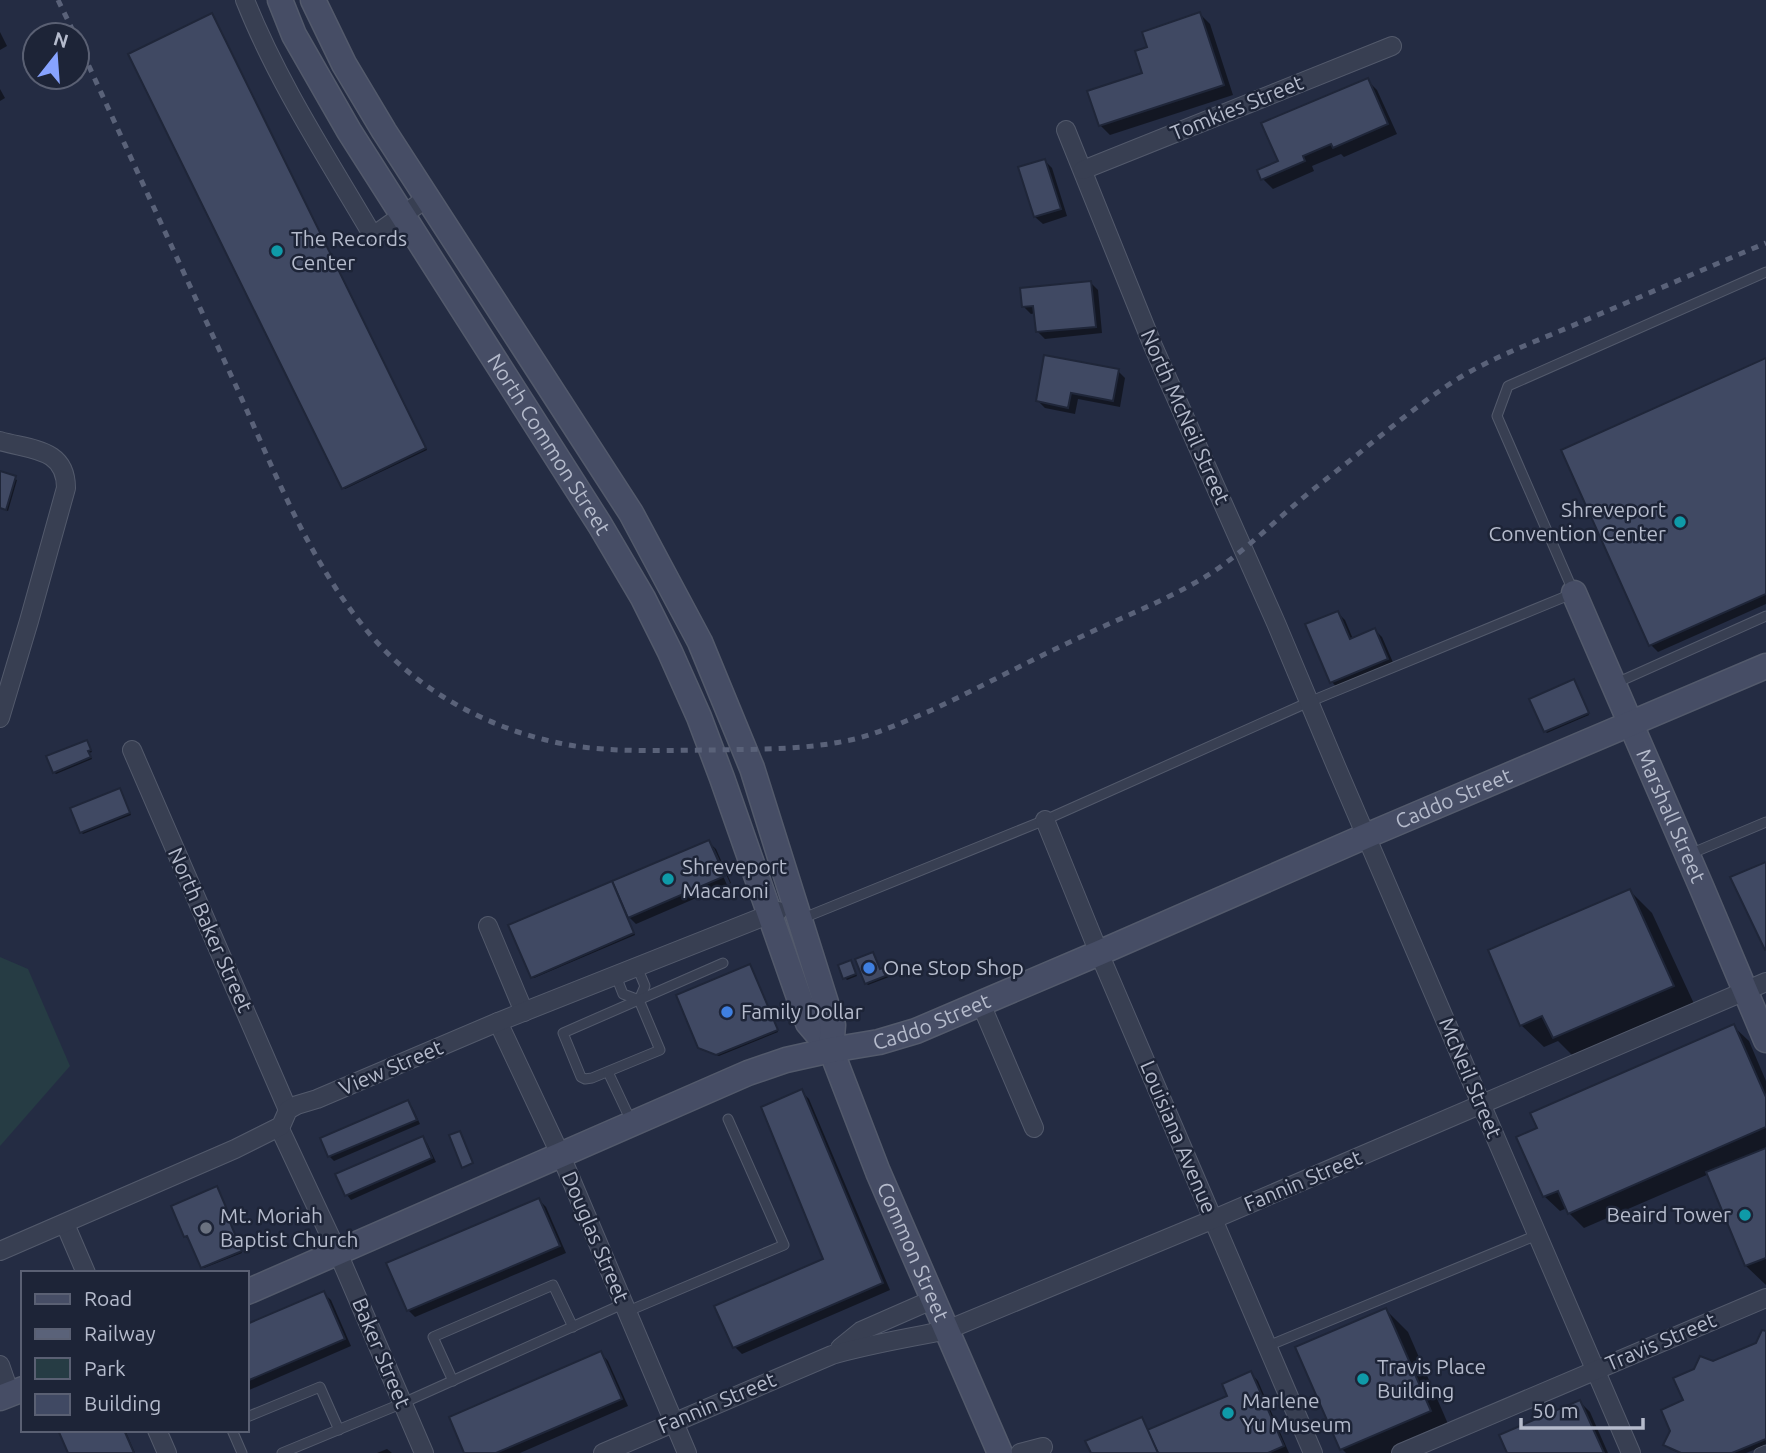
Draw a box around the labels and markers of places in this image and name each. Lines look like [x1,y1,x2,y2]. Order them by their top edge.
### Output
place label: The Records Center [291,226,407,274]
marker: The Records Center [269,243,285,259]
place label: Shreveport Convention Center [1488,497,1666,545]
marker: Shreveport Convention Center [1672,514,1688,530]
place label: Shreveport Macaroni [682,854,787,902]
marker: Shreveport Macaroni [660,871,676,887]
place label: One Stop Shop [883,955,1024,979]
marker: One Stop Shop [861,960,877,976]
place label: Family Dollar [741,999,863,1023]
marker: Family Dollar [719,1004,735,1020]
place label: Beaird Tower [1606,1202,1731,1226]
place label: Mt. Moriah Baptist Church [220,1203,359,1251]
marker: Beaird Tower [1737,1207,1753,1223]
marker: Mt. Moriah Baptist Church [198,1220,214,1236]
place label: Travis Place Building [1377,1354,1486,1402]
marker: Travis Place Building [1355,1371,1371,1387]
place label: Marlene Yu Museum [1242,1388,1352,1436]
marker: Marlene Yu Museum [1220,1405,1236,1421]

